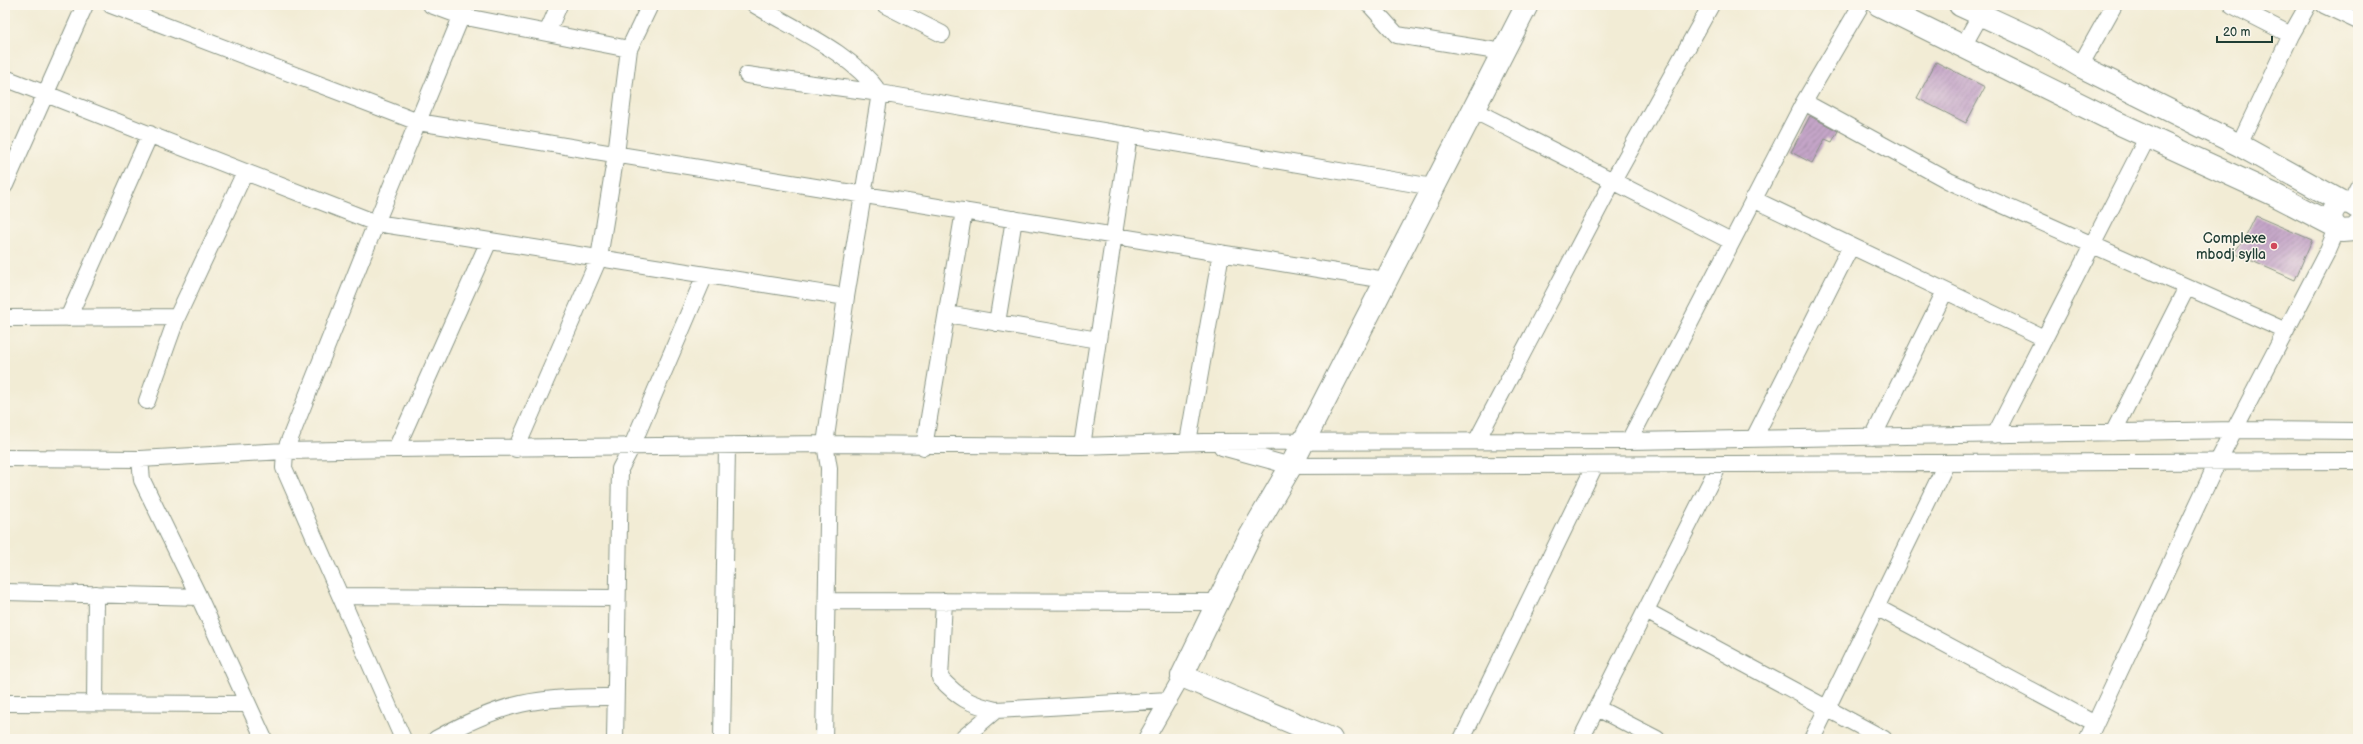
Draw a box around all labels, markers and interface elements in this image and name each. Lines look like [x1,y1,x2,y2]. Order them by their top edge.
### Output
scale bar [2217,18,2272,44]
text: 20 m [2223,25,2250,40]
place label: Complexe mbodj sylla [2196,230,2266,263]
marker: Complexe mbodj sylla [2269,241,2279,251]

